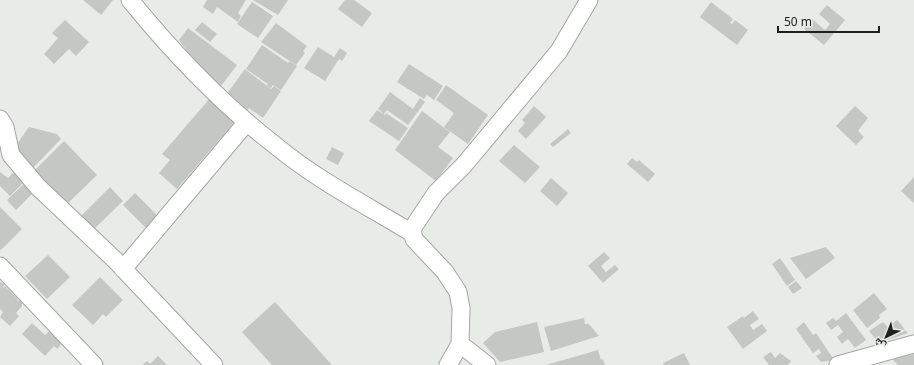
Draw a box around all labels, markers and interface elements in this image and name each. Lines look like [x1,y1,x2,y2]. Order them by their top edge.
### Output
scale bar [778,8,879,34]
text: 50 m [784,13,812,30]
north arrow [866,317,906,357]
text: ش [869,334,889,354]

